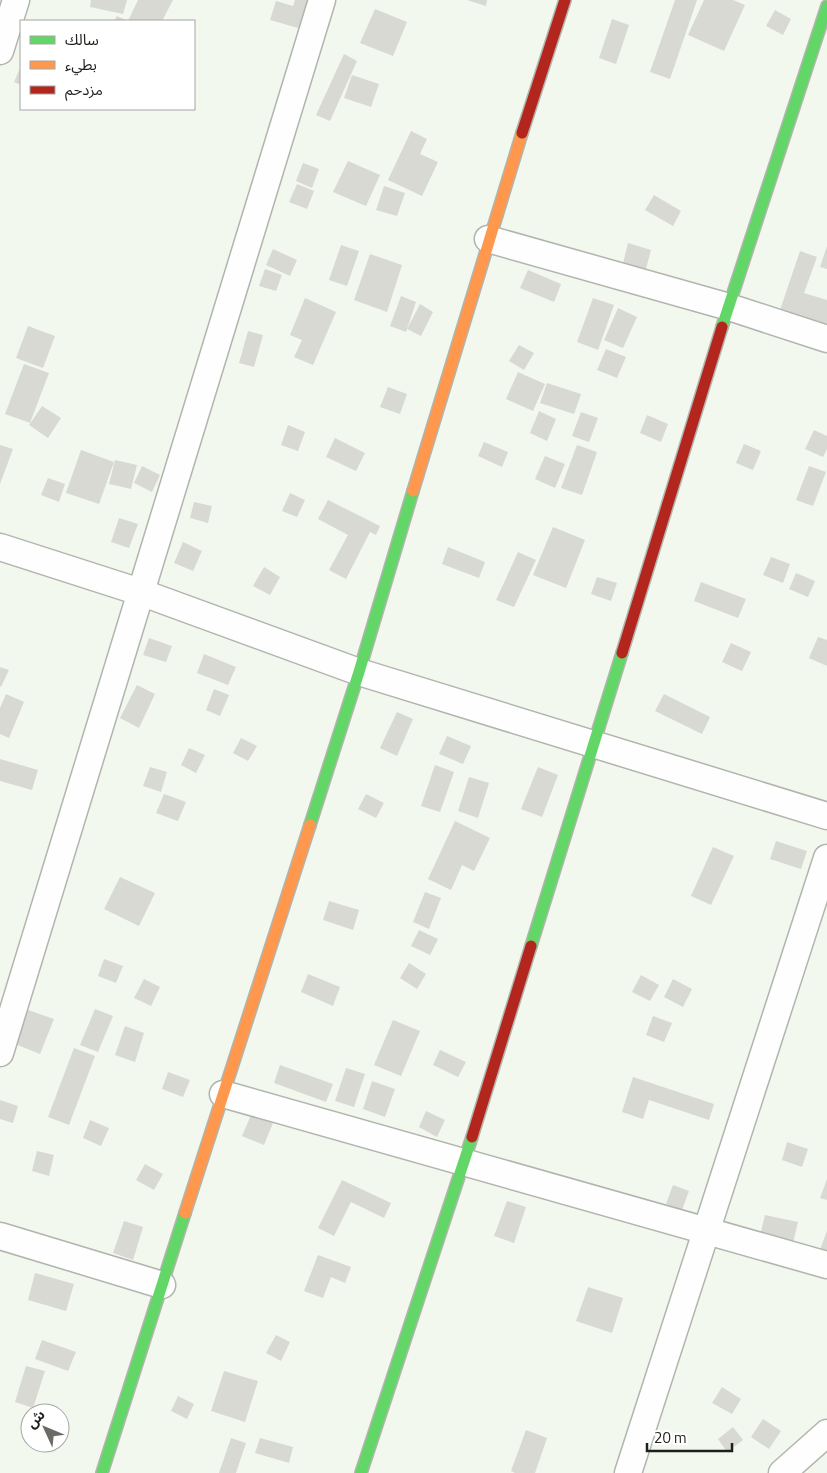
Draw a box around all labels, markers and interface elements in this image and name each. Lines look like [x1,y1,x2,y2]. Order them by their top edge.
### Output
legend [20,20,195,110]
text: سالك [65,28,99,51]
text: بطيء [65,53,97,76]
text: مزدحم [65,78,103,101]
north arrow [20,1403,70,1453]
text: ش [21,1404,50,1433]
scale bar [647,1420,732,1452]
text: 20 m [654,1426,687,1449]

